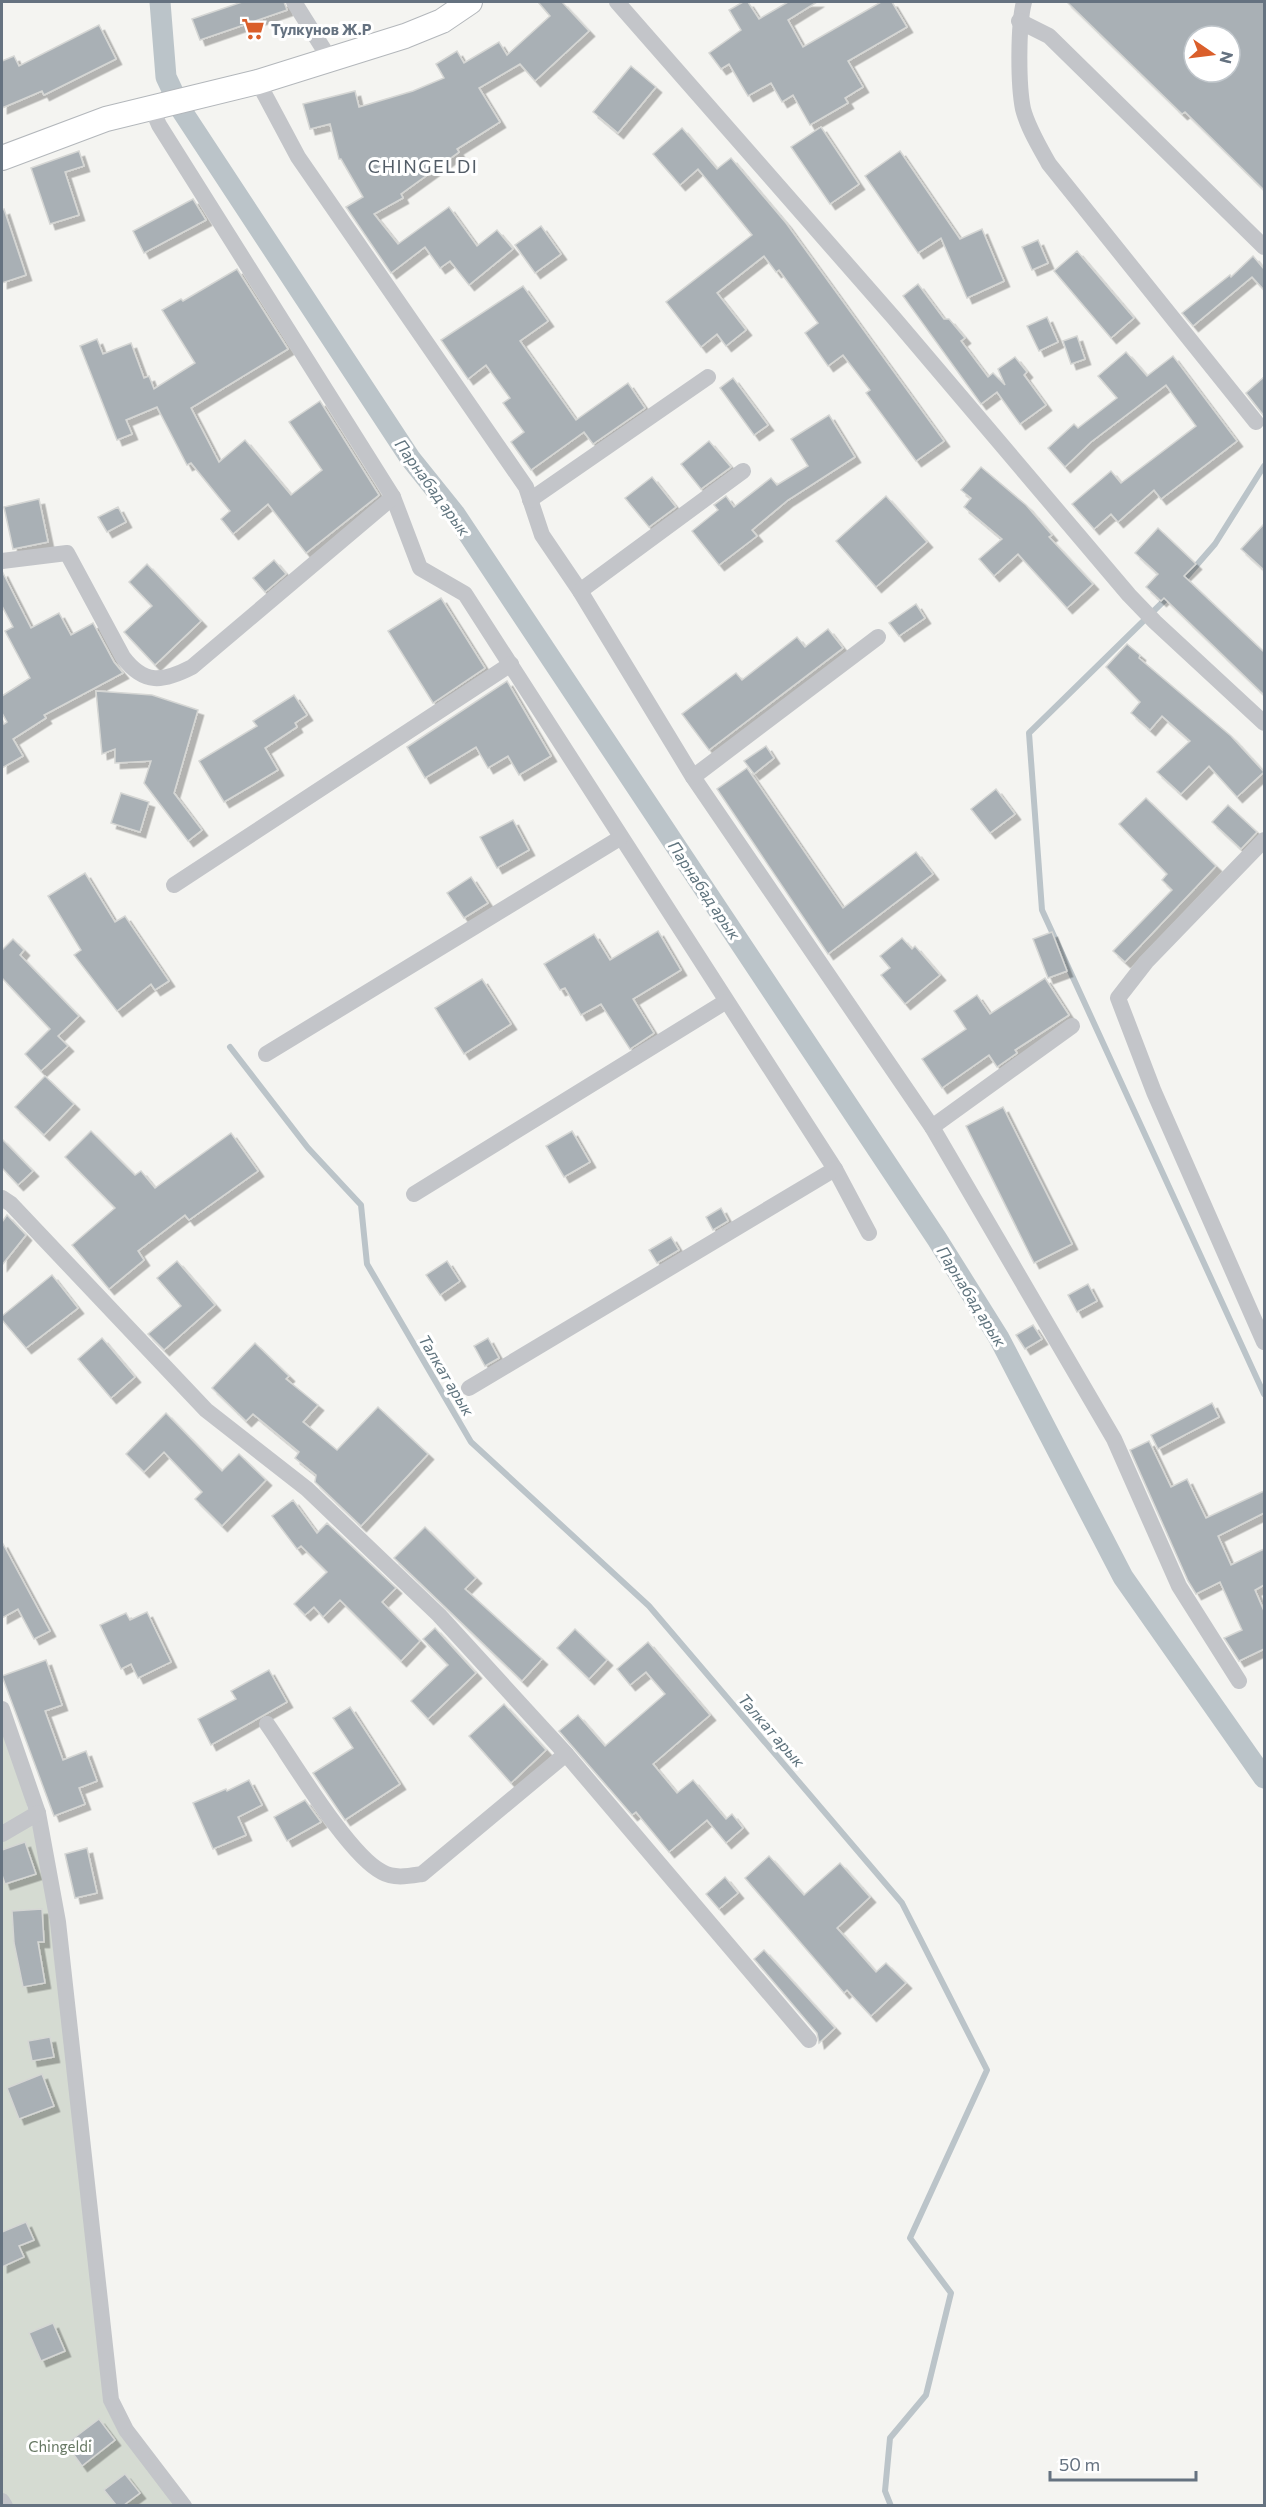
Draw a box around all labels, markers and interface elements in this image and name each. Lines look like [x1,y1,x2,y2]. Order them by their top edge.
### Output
supermarket icon: Тулкунов Ж.Р [240,16,266,42]
place label: Тулкунов Ж.Р [271,20,372,38]
north arrow [1182,24,1242,84]
text: N [1216,50,1238,66]
district label: CHINGELDI [368,155,478,177]
water label: Парнабад арык [391,435,475,540]
water label: Парнабад арык [665,837,745,943]
water label: Парнабад арык [933,1242,1011,1350]
water label: Талкат арык [415,1331,479,1420]
water label: Талкат арык [735,1689,810,1771]
park label: Chingeldi [28,2437,92,2455]
scale bar [1050,2444,1196,2482]
text: 50 m [1059,2453,1100,2475]

